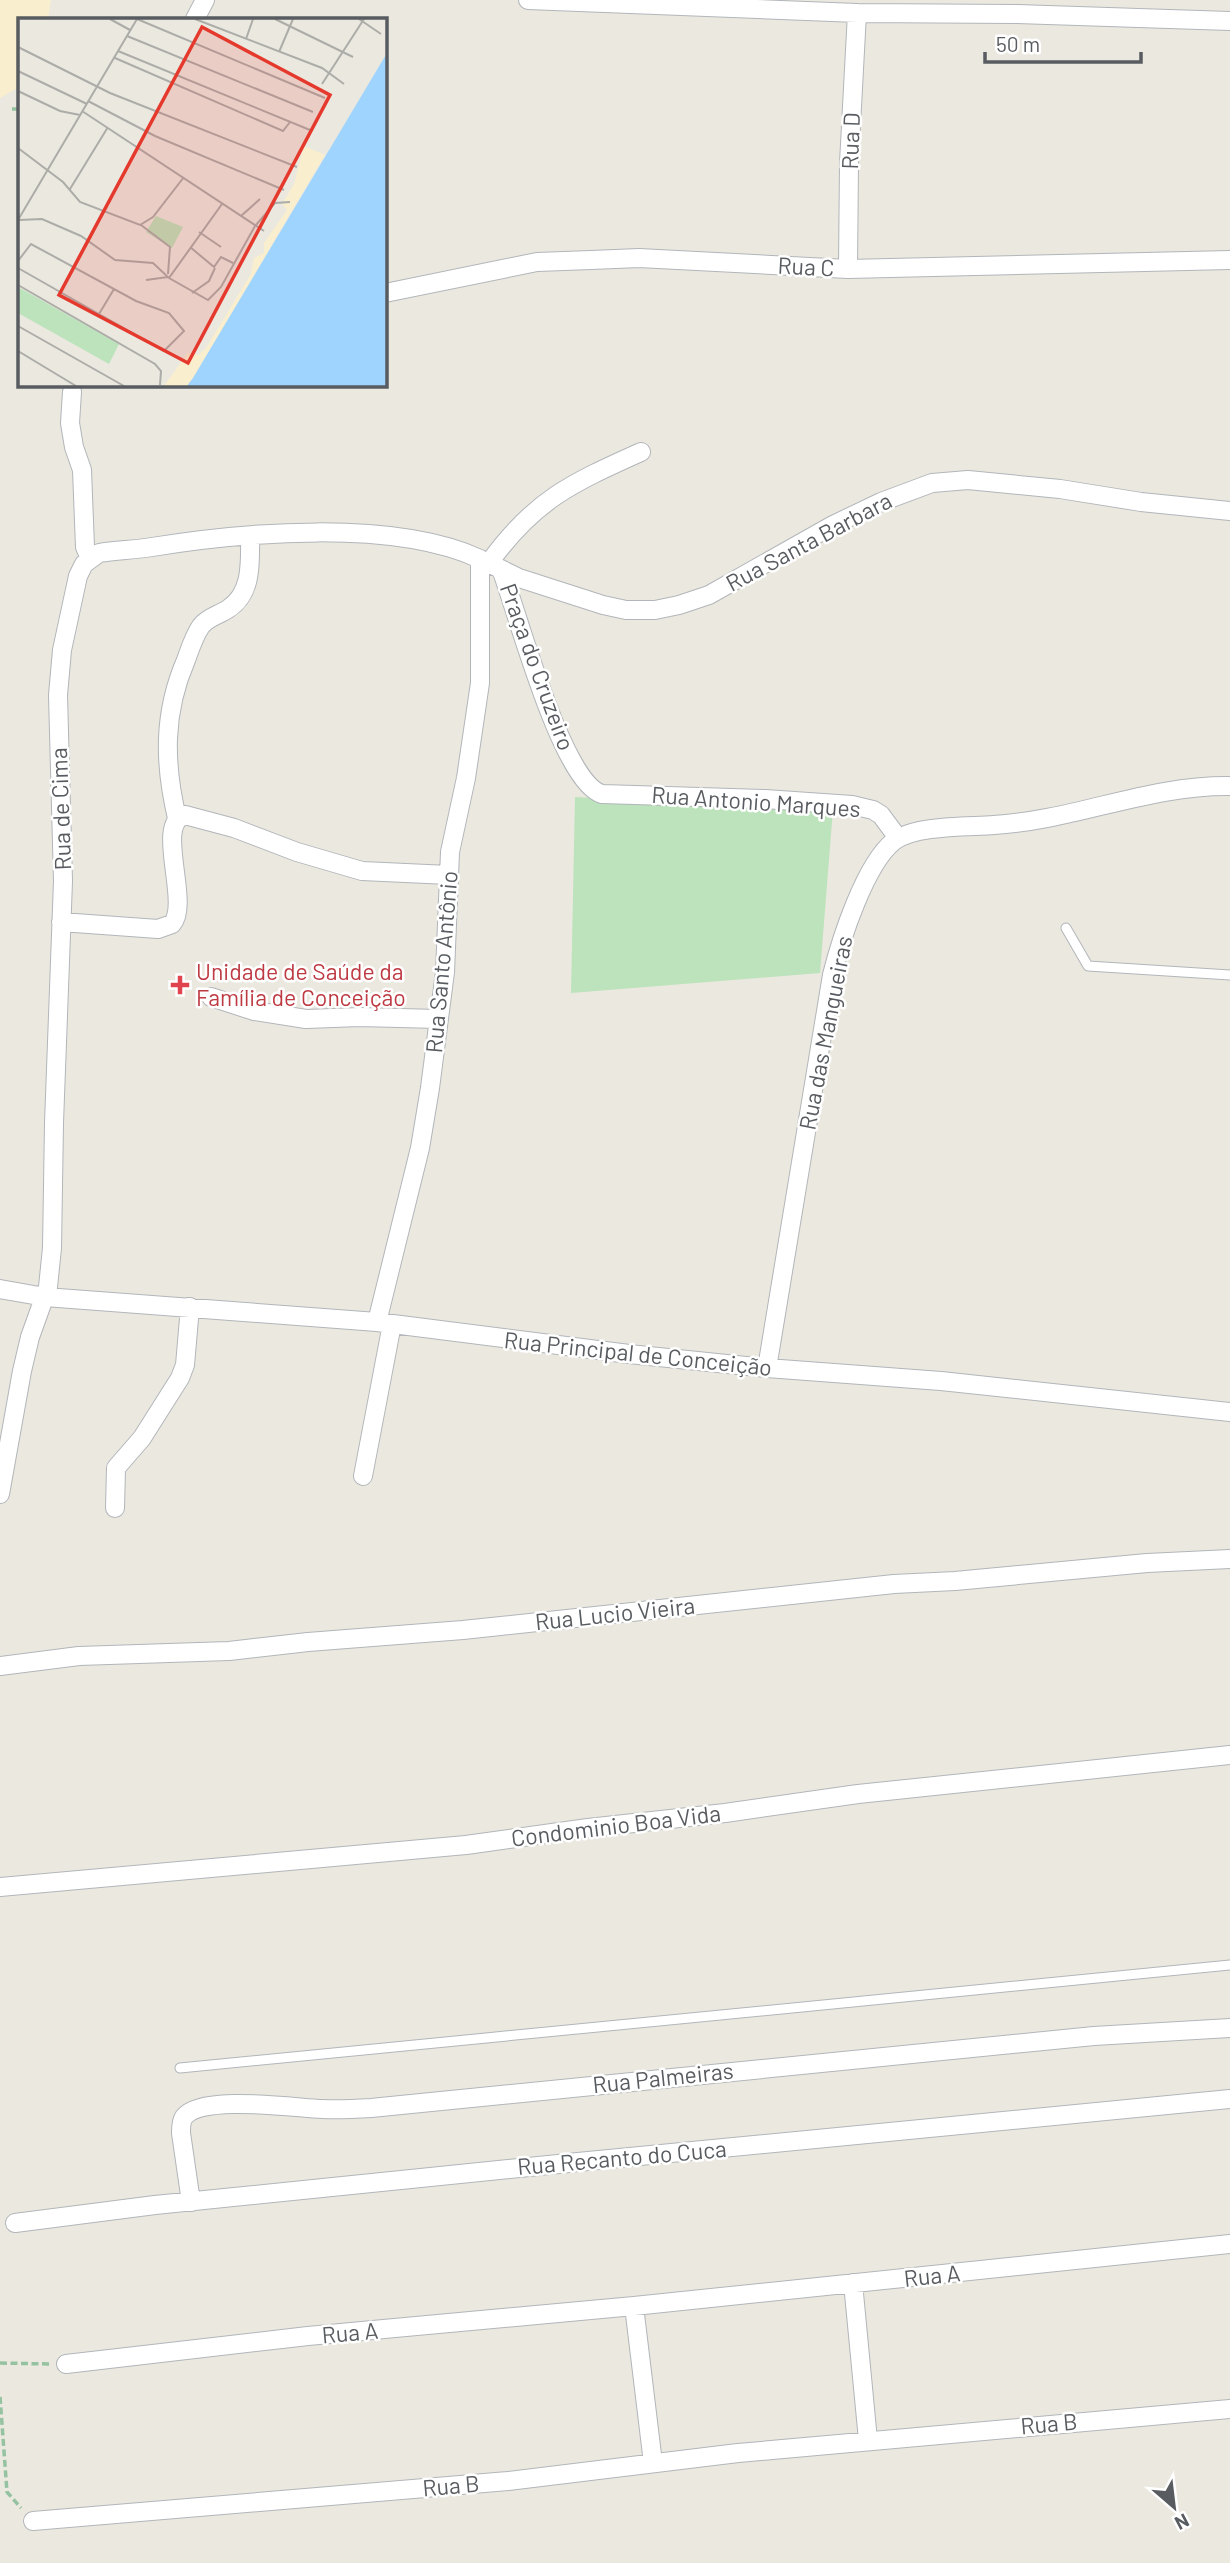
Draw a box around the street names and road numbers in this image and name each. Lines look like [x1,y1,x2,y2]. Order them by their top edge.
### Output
street label: Rua D [835,112,865,170]
street label: Rua C [777,251,835,281]
street label: Rua Santa Barbara [721,486,896,597]
street label: Praça do Cruzeiro [495,579,581,754]
street label: Rua de Cima [44,747,76,871]
street label: Rua Antonio Marques [651,780,862,822]
street label: Rua Santo Antônio [419,870,463,1054]
street label: Rua das Mangueiras [792,933,858,1132]
street label: Rua Principal de Conceição [503,1325,773,1381]
street label: Rua Lucio Vieira [534,1591,696,1635]
street label: Condominio Boa Vida [509,1798,722,1852]
street label: Rua Palmeiras [591,2056,735,2098]
street label: Rua Recanto do Cuca [516,2134,728,2180]
street label: Rua A [902,2258,962,2292]
street label: Rua A [320,2316,379,2348]
street label: Rua B [1019,2407,1079,2439]
street label: Rua B [421,2469,481,2501]

